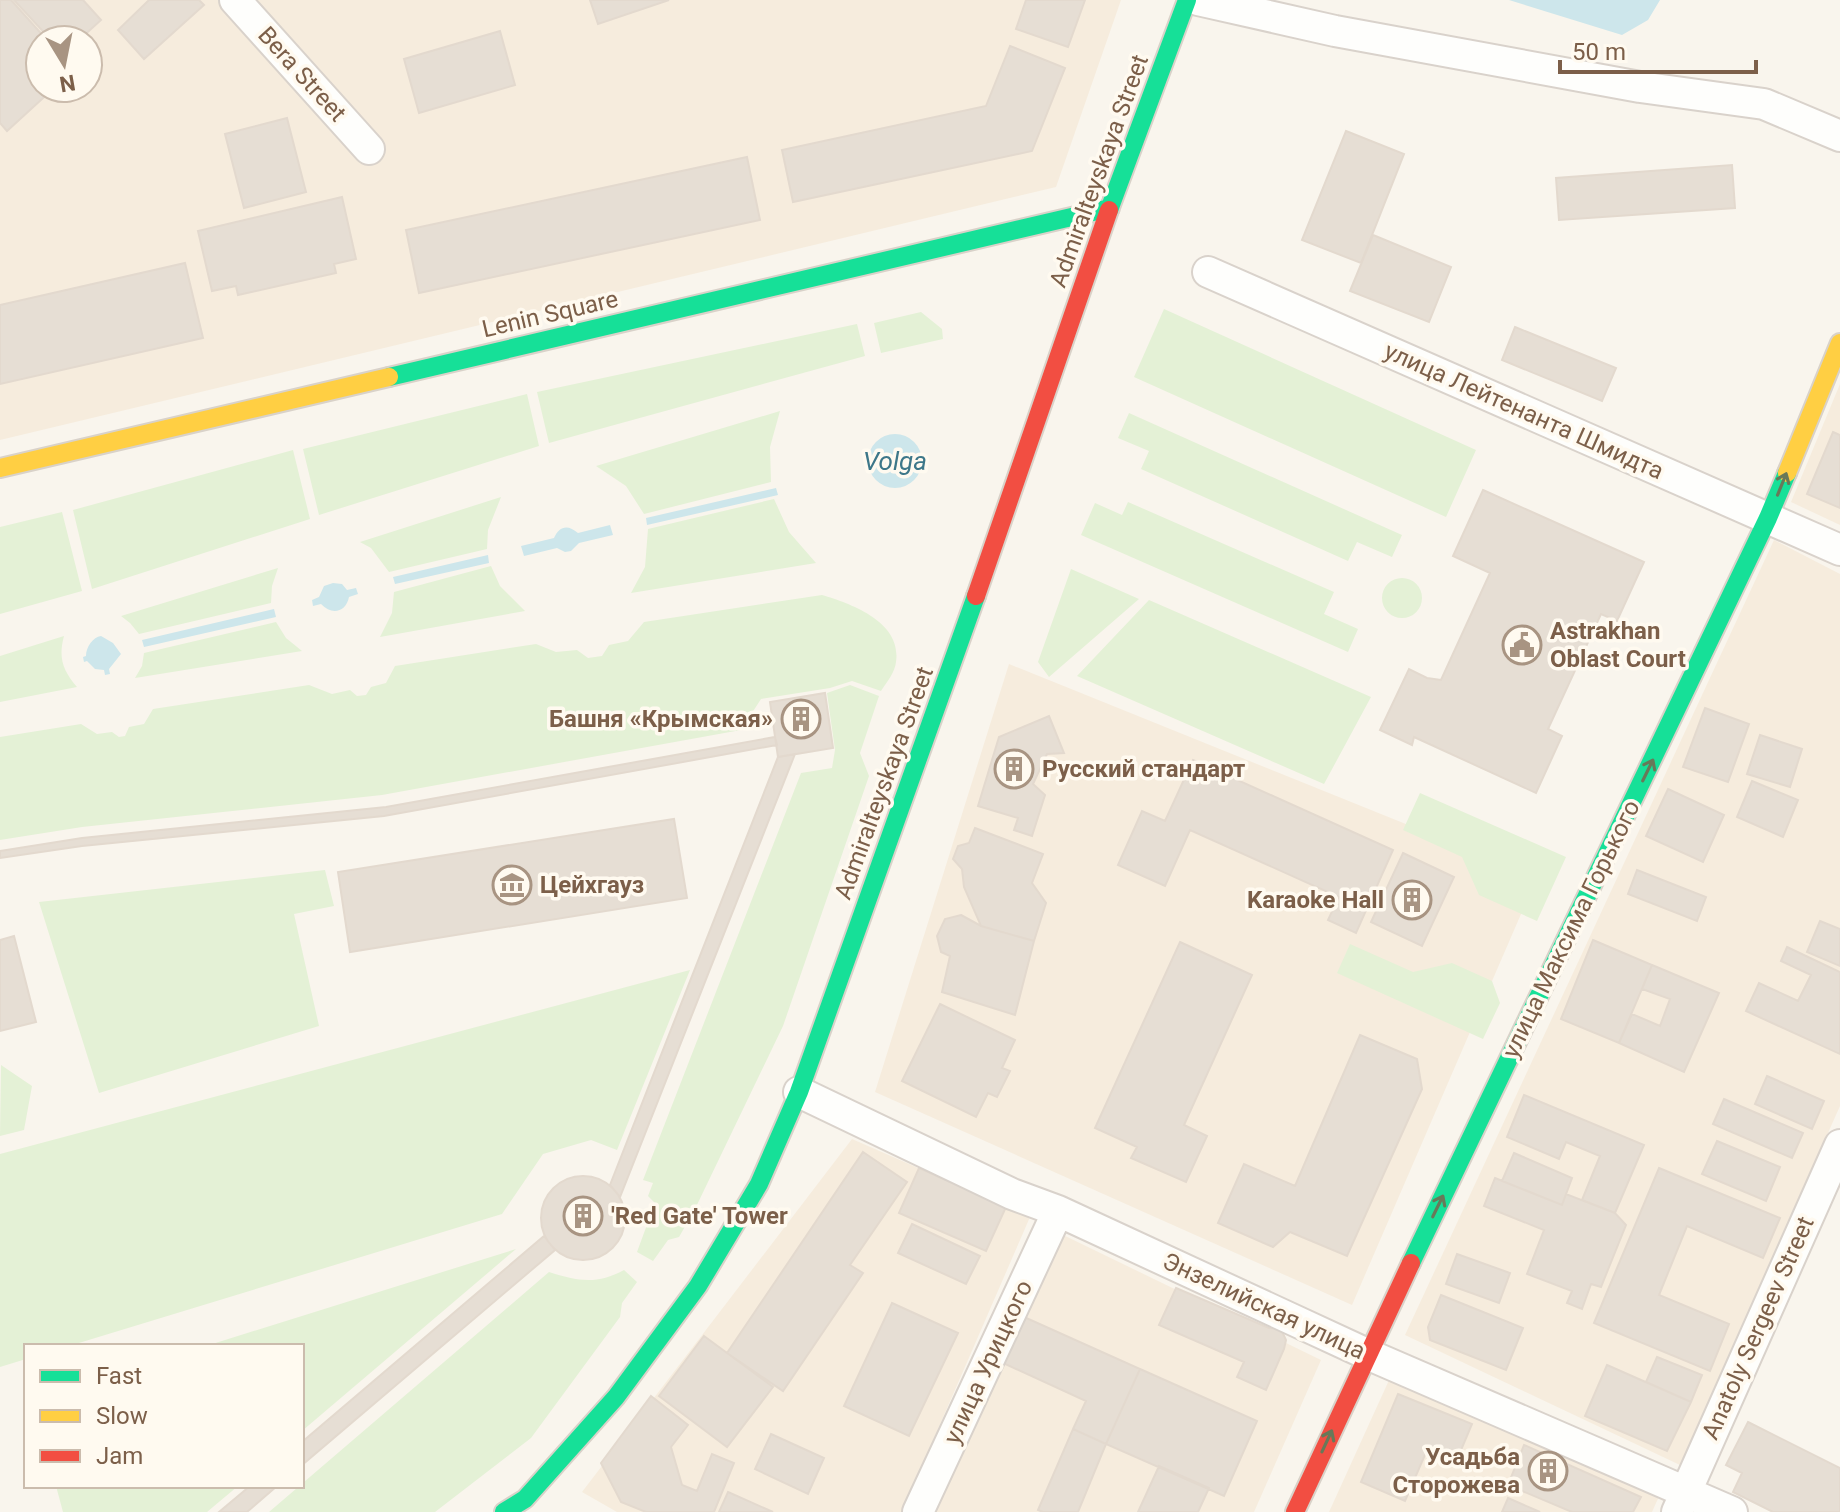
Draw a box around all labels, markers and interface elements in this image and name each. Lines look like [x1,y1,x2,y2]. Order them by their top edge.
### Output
street label: Bera Street [252,21,352,127]
north arrow [24,24,104,104]
scale bar [1560,24,1756,74]
text: 50 m [1572,38,1626,66]
street label: Admiralteyskaya Street [1044,51,1154,291]
text: N [58,70,77,97]
street label: Lenin Square [479,285,621,343]
street label: улица Лейтенанта Шмидта [1380,337,1668,485]
water label: Volga [863,446,927,476]
one-way arrow [1776,472,1791,497]
place label: Astrakhan Oblast Court [1550,617,1686,673]
public building icon: Astrakhan Oblast Court [1501,624,1543,666]
street label: Admiralteyskaya Street [829,663,939,903]
building icon: Башня «Крымская» [780,698,822,740]
place label: Башня «Крымская» [549,705,773,733]
building icon: Русский стандарт [993,748,1035,790]
place label: Русский стандарт [1042,755,1245,783]
one-way arrow [1640,758,1656,782]
street label: улица Максима Горького [1496,796,1646,1062]
museum icon: Цейхгауз [491,864,533,906]
place label: Цейхгауз [540,871,644,899]
building icon: Karaoke Hall [1391,879,1433,921]
place label: Karaoke Hall [1247,886,1384,914]
one-way arrow [1431,1194,1446,1218]
building icon: 'Red Gate' Tower [562,1195,604,1237]
place label: 'Red Gate' Tower [611,1202,788,1230]
street label: Anatoly Sergeev Street [1696,1212,1820,1444]
street label: Энзелийская улица [1158,1247,1370,1365]
street label: улица Урицкого [938,1276,1038,1448]
legend [24,1344,304,1488]
text: Fast [96,1362,142,1390]
text: Slow [96,1402,148,1430]
one-way arrow [1320,1429,1335,1453]
text: Jam [96,1442,143,1470]
place label: Усадьба Сторожева [1392,1443,1520,1499]
building icon: Усадьба Сторожева [1527,1450,1569,1492]

